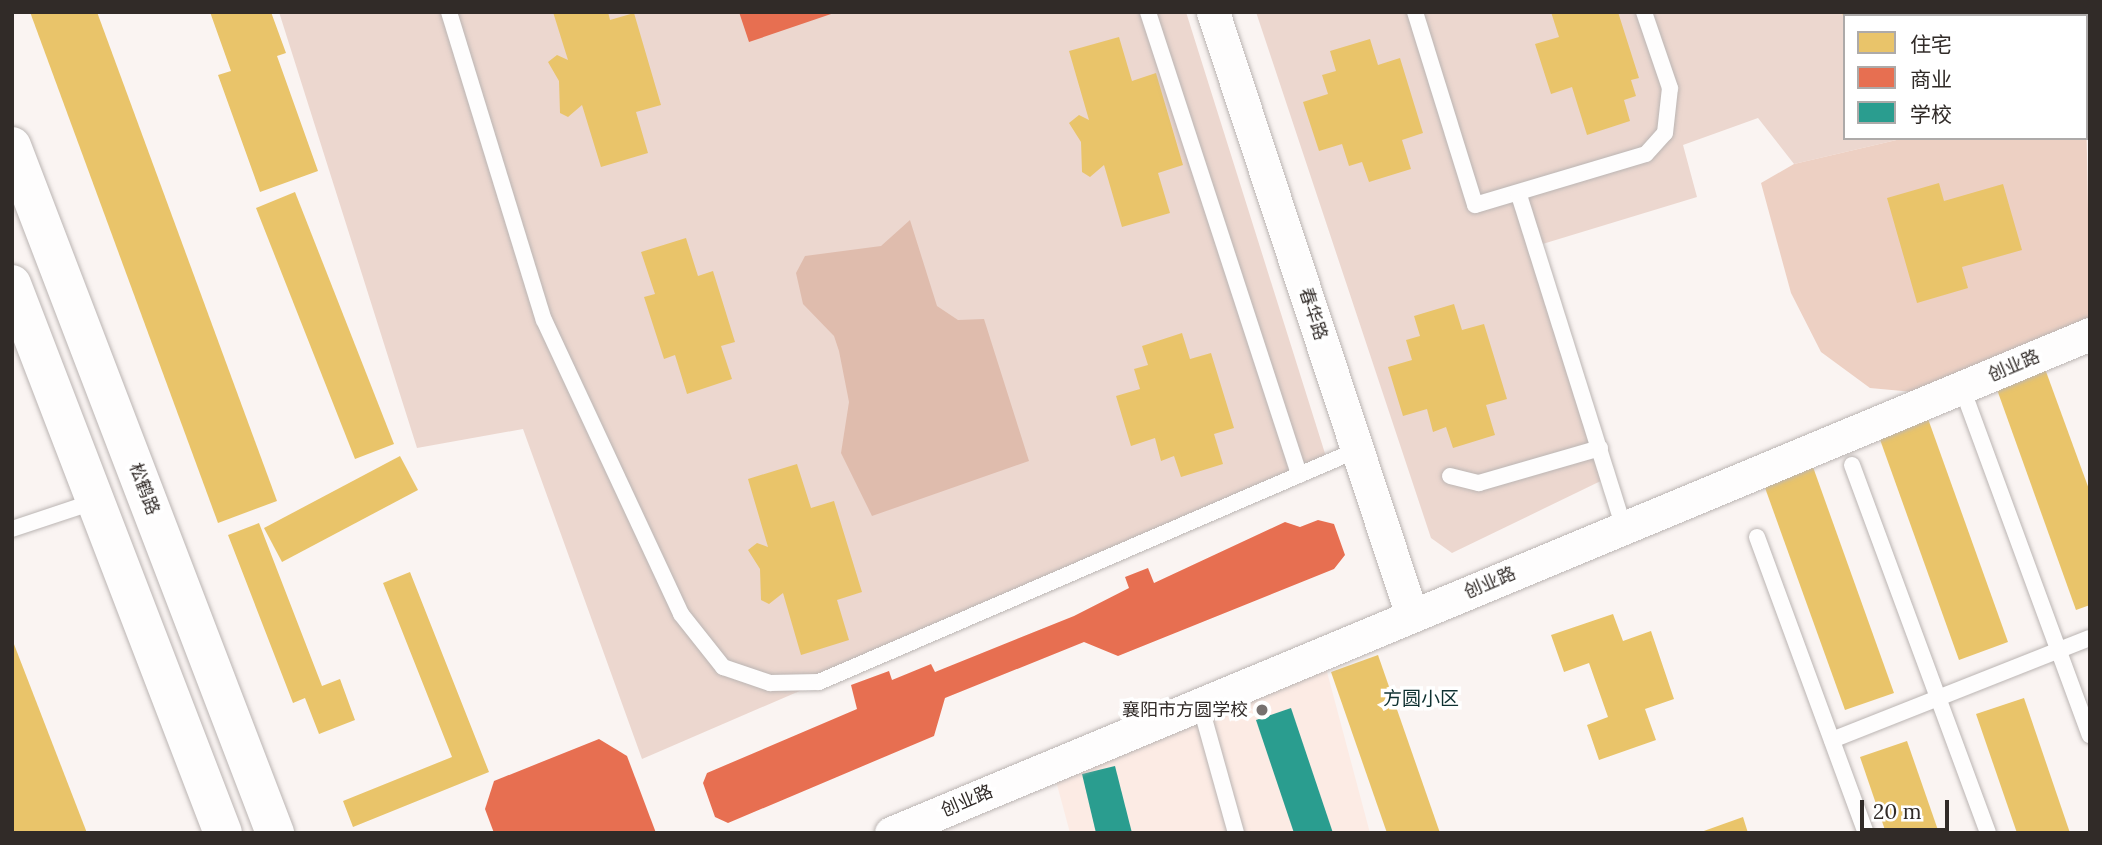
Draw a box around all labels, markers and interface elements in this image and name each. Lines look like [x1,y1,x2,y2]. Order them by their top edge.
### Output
legend [1843,14,2088,140]
text: 住宅 [1910,31,1952,58]
text: 商业 [1910,66,1952,93]
text: 学校 [1910,101,1952,128]
street label: 春华路 [1294,285,1332,343]
street label: 创业路 [1985,346,2043,386]
street label: 松鹤路 [124,460,164,518]
street label: 创业路 [1461,563,1519,603]
district label: 方圆小区 [1383,688,1459,710]
place label: 襄阳市方圆学校 [1122,699,1248,721]
marker: 襄阳市方圆学校 [1254,702,1270,718]
street label: 创业路 [938,781,996,821]
scale bar [1864,786,1953,830]
text: 20 m [1873,798,1922,825]

